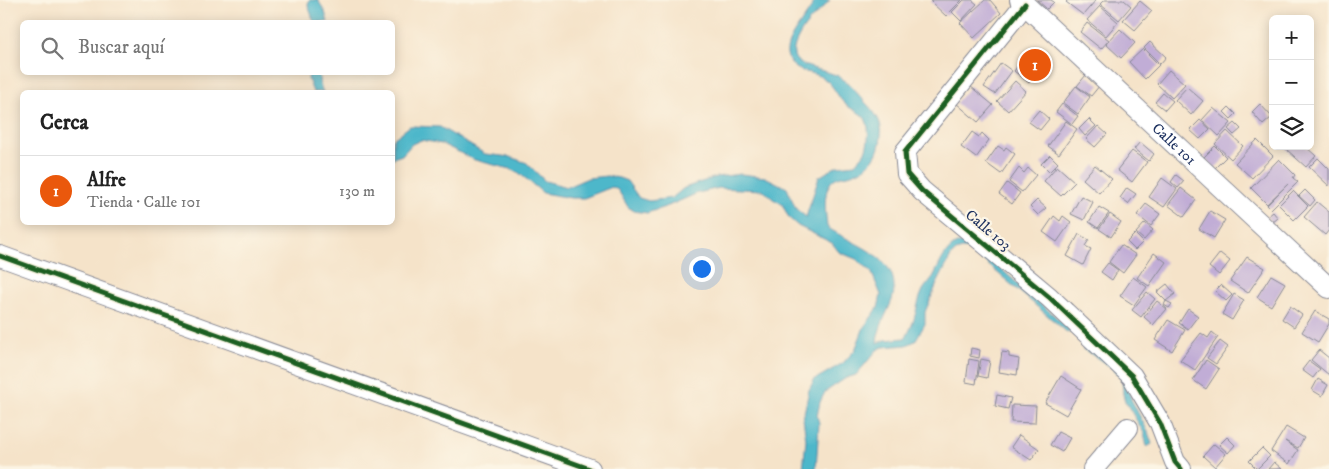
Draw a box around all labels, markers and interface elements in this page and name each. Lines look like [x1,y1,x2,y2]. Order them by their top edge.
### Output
map controls [1269,15,1314,150]
button: + [1269,15,1314,60]
search box [20,20,395,75]
icon: search [38,34,66,62]
text: Buscar aquí [78,36,164,59]
pin: 1 [1019,46,1051,84]
button: − [1269,60,1314,105]
button: layers [1269,105,1314,150]
text: Cerca [40,110,88,136]
street label: Calle 101 [1148,119,1200,169]
text: Alfre [87,169,126,192]
text: 1 [53,181,59,201]
text: 130 m [339,181,375,201]
text: Tienda · Calle 101 [87,192,201,212]
street label: Calle 103 [961,205,1015,255]
your location [689,256,715,282]

